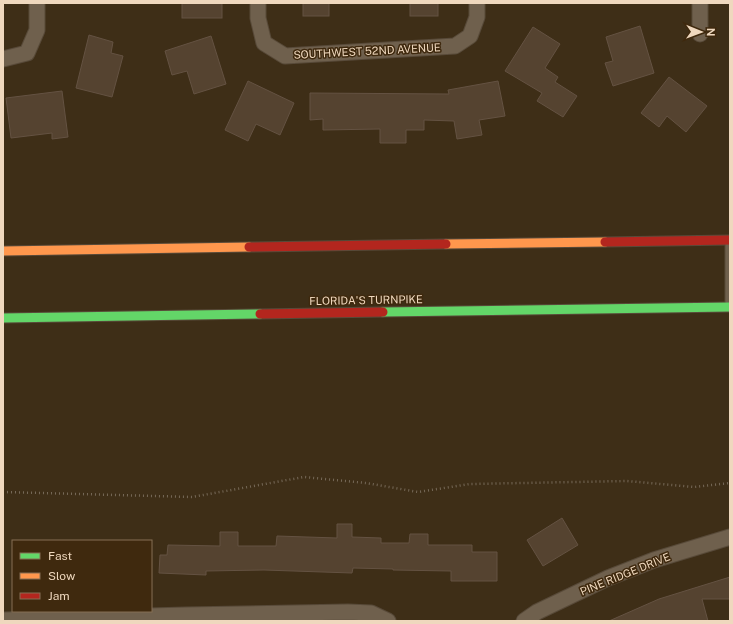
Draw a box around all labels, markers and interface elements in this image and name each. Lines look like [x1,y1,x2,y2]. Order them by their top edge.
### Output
north arrow [681,12,721,52]
text: N [705,28,717,37]
street label: SOUTHWEST 52ND AVENUE [293,41,441,61]
street label: FLORIDA'S TURNPIKE [309,293,423,307]
legend [12,540,152,612]
text: Fast [48,549,73,563]
street label: PINE RIDGE DRIVE [578,550,672,598]
text: Slow [48,569,76,583]
text: Jam [48,589,70,603]

